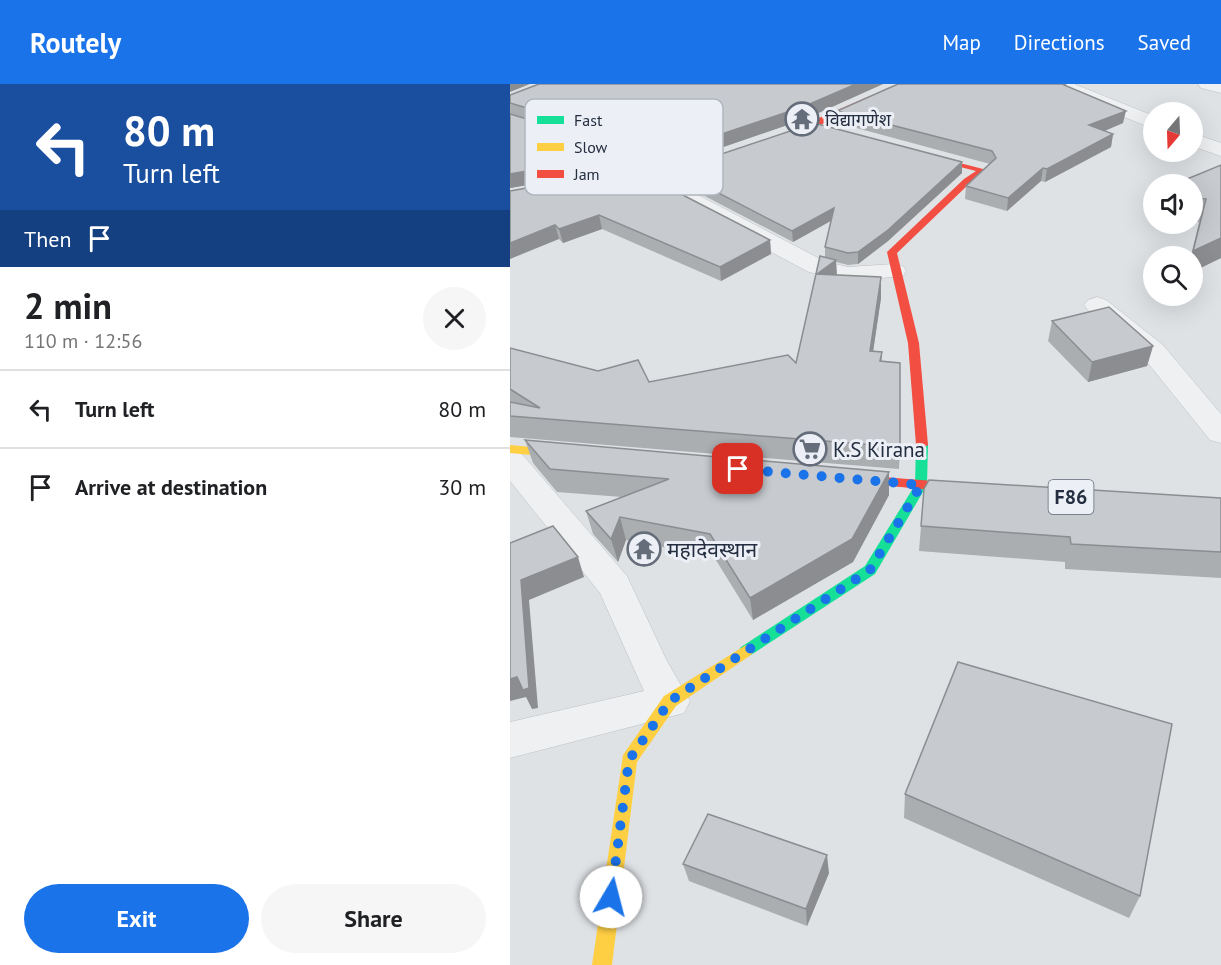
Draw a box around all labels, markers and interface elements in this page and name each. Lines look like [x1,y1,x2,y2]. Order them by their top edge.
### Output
text: Routely [30,24,121,61]
text: Map [942,29,981,56]
text: Directions [1014,29,1105,56]
text: Saved [1138,29,1191,56]
legend [525,99,723,195]
temple icon: विद्यागणेश [784,101,820,137]
north arrow [1143,102,1203,162]
map controls [1143,102,1203,306]
text: 80 m [123,103,215,158]
icon: left [24,108,102,186]
place label: विद्यागणेश [825,108,892,131]
text: Fast [574,110,603,130]
text: Slow [574,137,608,157]
text: Turn left [123,156,220,190]
text: Jam [573,164,600,184]
button: sound [1143,174,1203,234]
icon: arrive [83,222,116,255]
text: Then [24,225,71,253]
button: search [1143,246,1203,306]
text: 2 min [24,282,112,329]
button: close [423,287,486,350]
text: 110 m · 12:56 [24,328,142,354]
icon: left [24,393,57,426]
text: Turn left [75,395,155,423]
text: 80 m [438,395,486,423]
supermarket icon: K.S Kirana [792,431,828,467]
place label: K.S Kirana [833,436,925,463]
pin [712,443,763,494]
icon: arrive [721,452,754,485]
icon: arrive [24,471,57,504]
text: Arrive at destination [75,473,267,501]
text: 30 m [438,473,486,501]
road number: F86 [1048,480,1094,514]
temple icon: महादेवस्थान [626,531,662,567]
place label: महादेवस्थान [667,536,758,563]
position arrow [579,865,643,929]
button: Exit [24,884,249,953]
button: Share [261,884,486,953]

